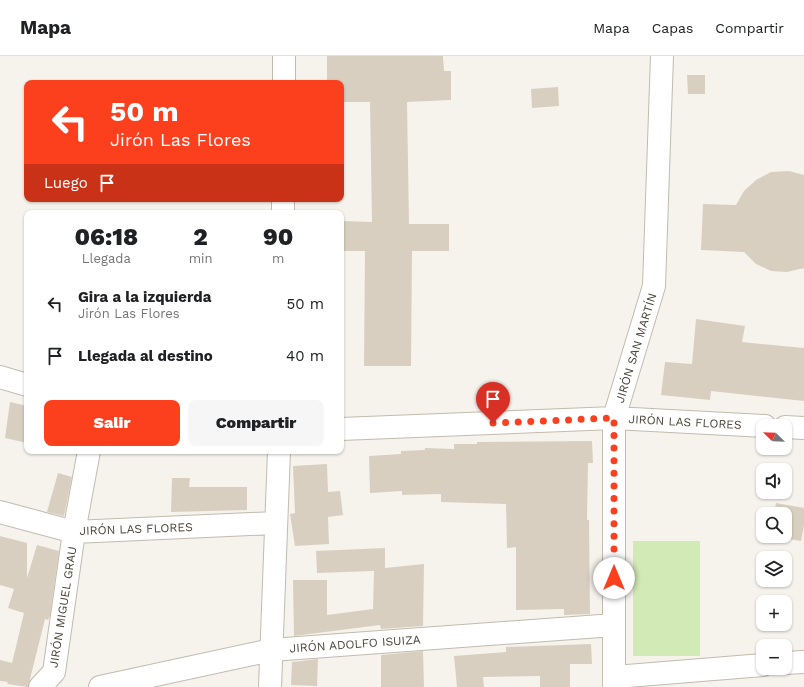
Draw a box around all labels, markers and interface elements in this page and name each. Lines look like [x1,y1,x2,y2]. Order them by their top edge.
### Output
text: Mapa [20,16,71,39]
text: Mapa [593,20,630,36]
text: Capas [652,20,693,36]
text: Compartir [715,20,784,36]
text: 50 m [110,95,179,128]
icon: left [44,96,96,148]
text: Jirón Las Flores [110,129,251,150]
icon: arrive [96,172,118,194]
text: Luego [44,174,88,192]
text: 06:18 [75,223,138,251]
text: 2 [193,223,208,251]
text: 90 [263,223,293,251]
text: Llegada [82,251,131,266]
text: min [189,251,213,266]
text: m [272,251,284,266]
text: Gira a la izquierda [78,288,211,306]
street label: JIRÓN SAN MARTÍN [613,291,659,405]
icon: left [44,293,66,315]
text: 50 m [287,295,324,313]
text: Jirón Las Flores [78,306,180,321]
icon: arrive [44,345,66,367]
text: Llegada al destino [78,347,213,365]
text: 40 m [286,347,324,365]
pin [476,382,510,423]
icon: arrive [482,388,504,410]
button: Salir [44,400,180,446]
button: Compartir [188,400,324,446]
street label: JIRÓN LAS FLORES [628,412,742,432]
north arrow [756,419,792,455]
map controls [756,419,792,675]
button: sound [756,463,792,499]
button: search [756,507,792,543]
street label: JIRÓN LAS FLORES [79,520,193,538]
street label: JIRÓN MIGUEL GRAU [47,545,79,669]
button: layers [756,551,792,587]
position arrow [593,557,635,599]
button: + [756,595,792,631]
street label: JIRÓN ADOLFO ISUIZA [289,632,421,656]
button: − [756,639,792,675]

